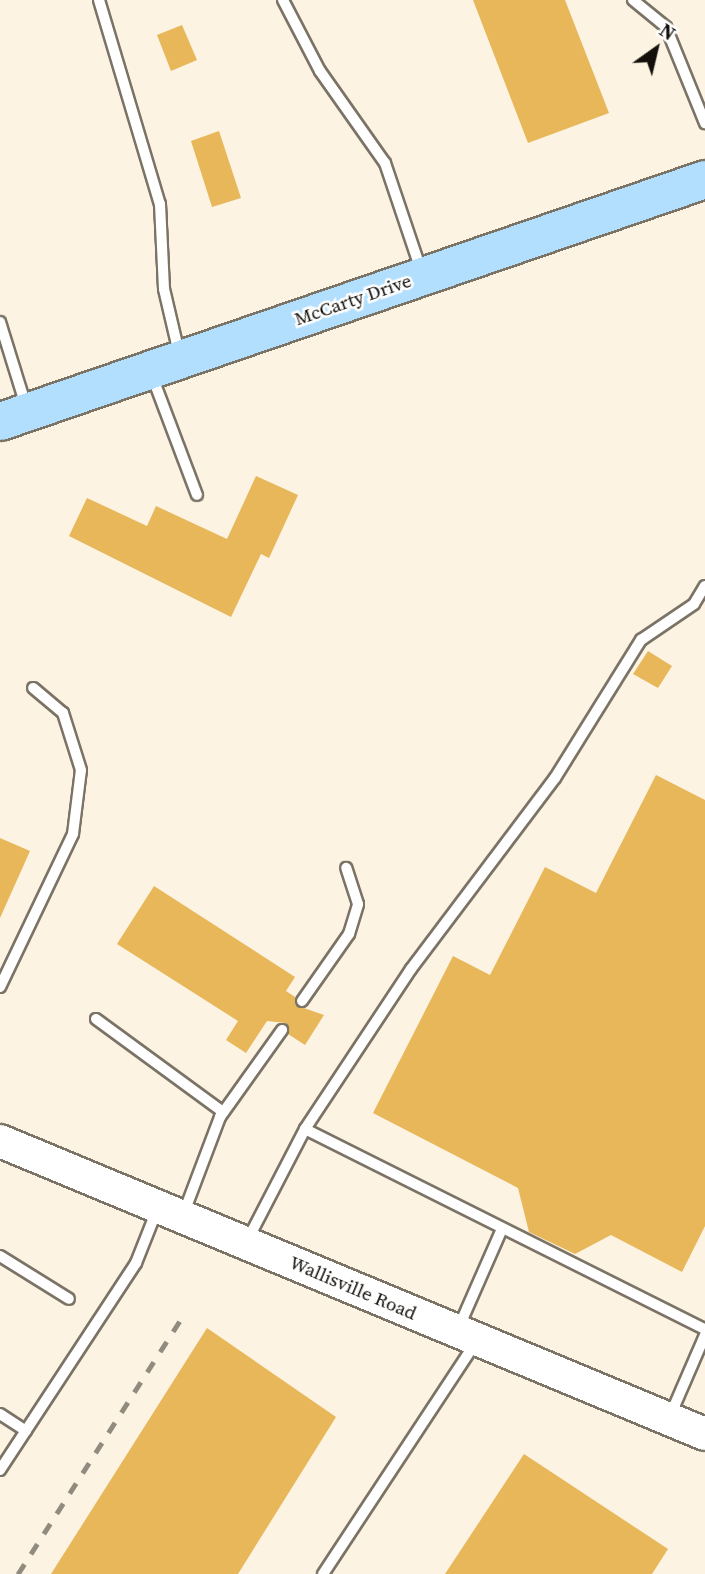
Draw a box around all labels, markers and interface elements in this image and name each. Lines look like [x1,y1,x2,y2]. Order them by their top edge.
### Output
north arrow [621,14,691,84]
text: N [655,17,681,46]
street label: McCarty Drive [292,269,414,331]
street label: Wallisville Road [286,1251,420,1325]

